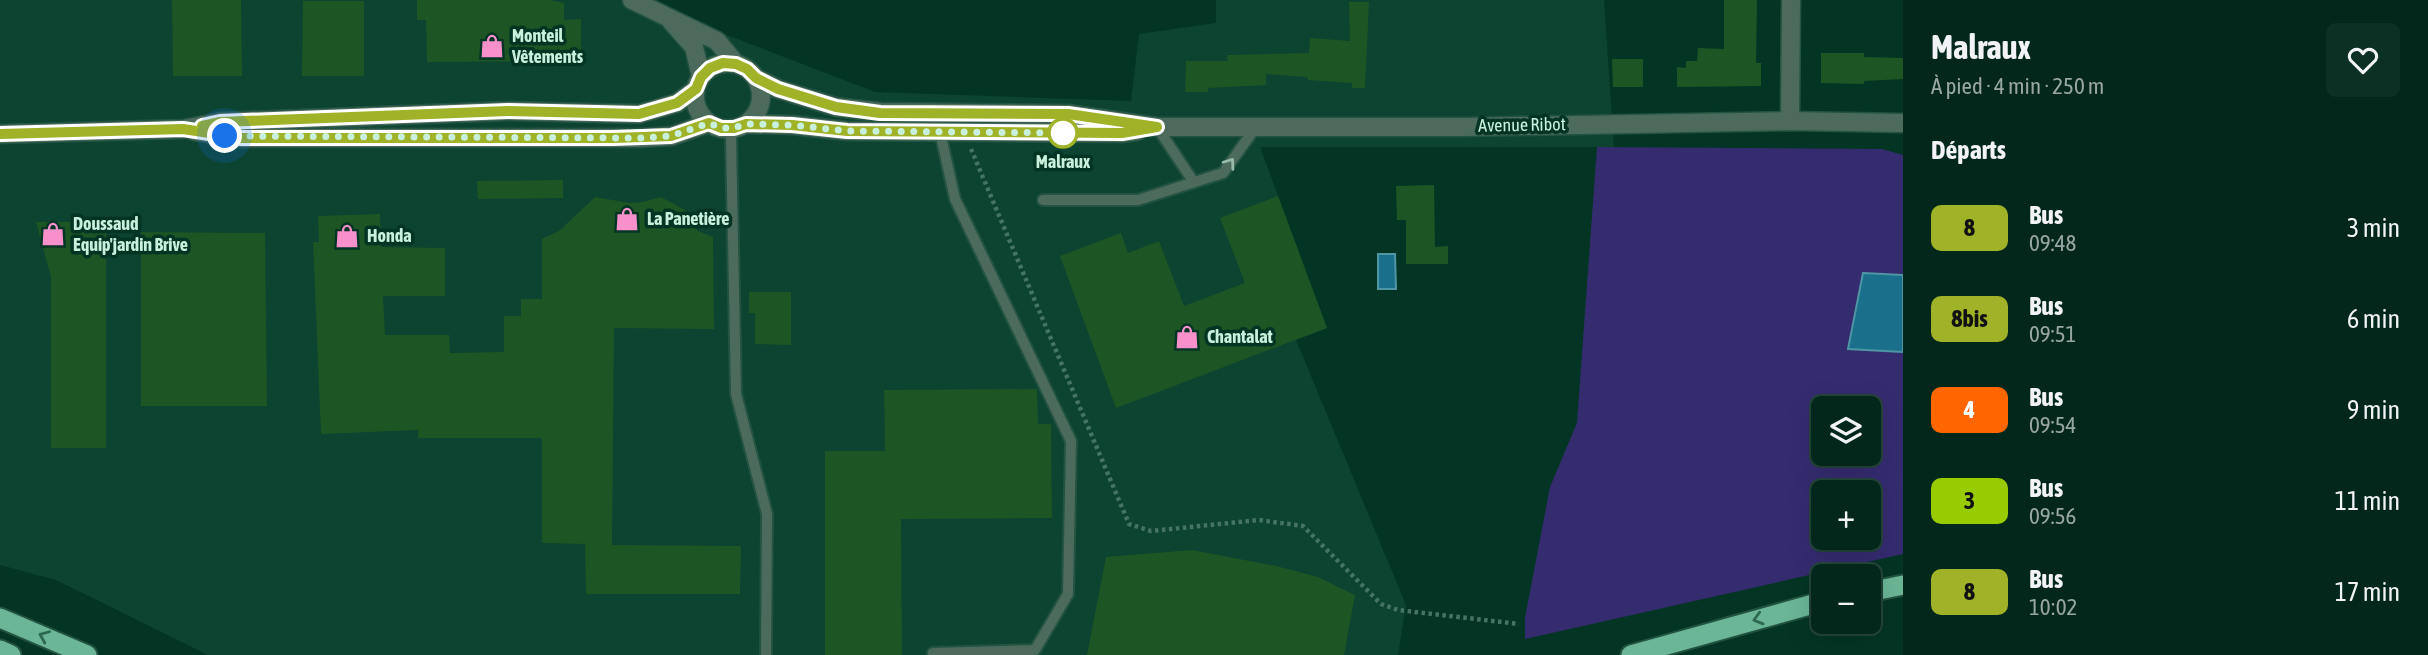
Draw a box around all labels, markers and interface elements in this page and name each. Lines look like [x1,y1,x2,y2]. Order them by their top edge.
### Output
button: heart [2326,23,2400,97]
place label: Monteil Vêtements [511,25,584,67]
text: Malraux [1931,28,2031,66]
shop icon: Monteil Vêtements [478,32,506,60]
text: À pied · 4 min · 250 m [1931,73,2104,99]
street label: Avenue Ribot [1478,113,1566,136]
your location [207,118,242,153]
marker: Malraux [1048,118,1078,148]
text: Départs [1931,135,2006,165]
place label: Malraux [1036,151,1091,172]
one-way arrow [1222,158,1235,170]
text: Bus [2029,200,2063,230]
shop icon: La Panetière [613,205,641,233]
place label: La Panetière [647,208,730,229]
place label: Doussaud Equip'jardin Brive [73,213,188,255]
text: 3 min [2347,213,2400,243]
text: 8 [1964,214,1975,241]
shop icon: Doussaud Equip'jardin Brive [39,220,67,248]
shop icon: Honda [333,222,361,250]
place label: Honda [367,225,412,246]
text: 09:48 [2029,230,2076,256]
text: Bus [2029,291,2063,321]
text: 6 min [2347,304,2400,334]
text: 8bis [1951,305,1988,332]
text: 09:51 [2029,321,2076,347]
shop icon: Chantalat [1173,323,1201,351]
place label: Chantalat [1207,326,1274,347]
text: Bus [2029,382,2063,412]
text: 9 min [2347,395,2400,425]
map controls [1811,396,1881,634]
button: layers [1811,396,1881,466]
text: 4 [1964,396,1975,423]
text: 09:54 [2029,412,2076,438]
text: Bus [2029,473,2063,503]
button: + [1811,480,1881,550]
text: 11 min [2335,486,2400,516]
text: 3 [1964,487,1975,514]
text: 09:56 [2029,503,2076,529]
button: − [1811,564,1881,634]
text: Bus [2029,564,2063,594]
text: 17 min [2335,577,2400,607]
text: 8 [1964,578,1975,605]
text: 10:02 [2029,594,2077,620]
one-way arrow [1752,610,1764,625]
one-way arrow [38,630,51,644]

